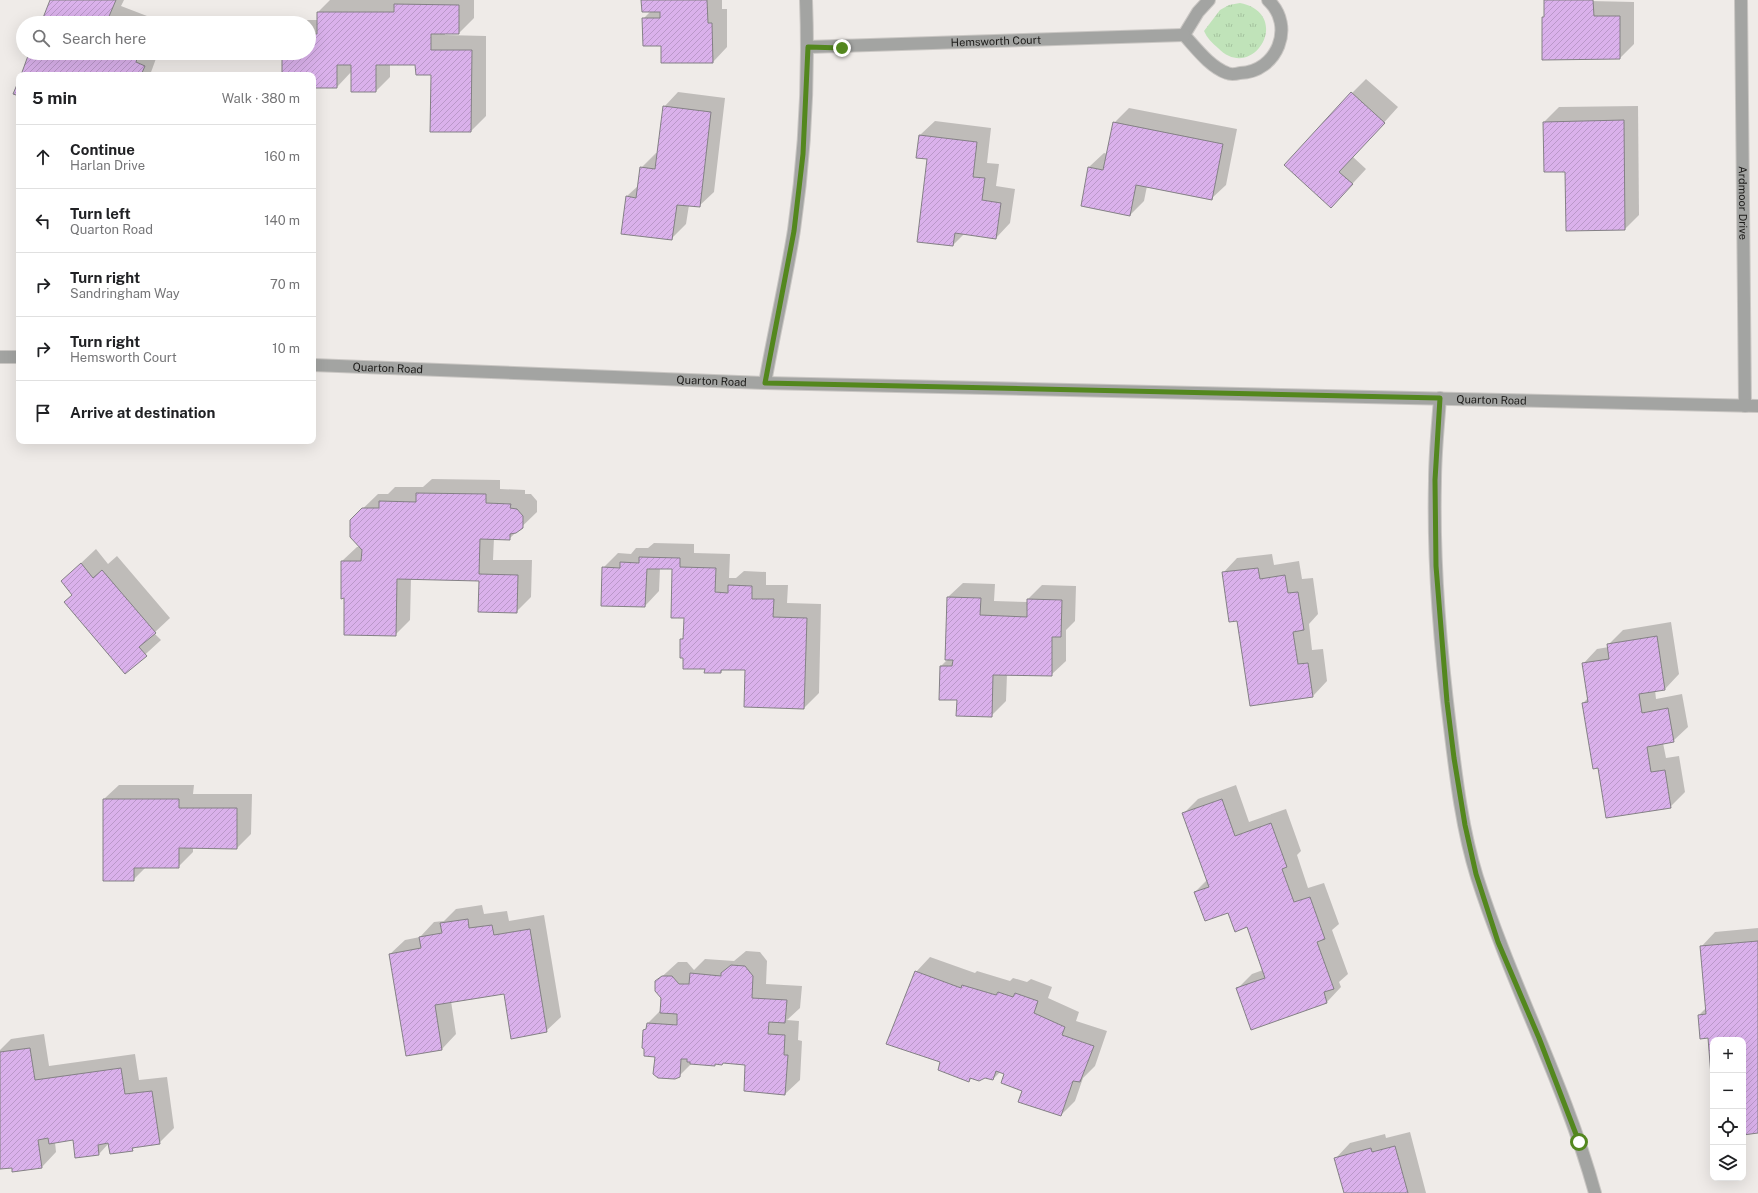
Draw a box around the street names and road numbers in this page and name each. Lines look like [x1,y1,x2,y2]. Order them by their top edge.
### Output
street label: Hemsworth Court [951,34,1041,48]
street label: Ardmoor Drive [1737,166,1749,240]
street label: Quarton Road [353,361,423,375]
street label: Quarton Road [676,373,747,388]
street label: Quarton Road [1456,393,1527,407]

